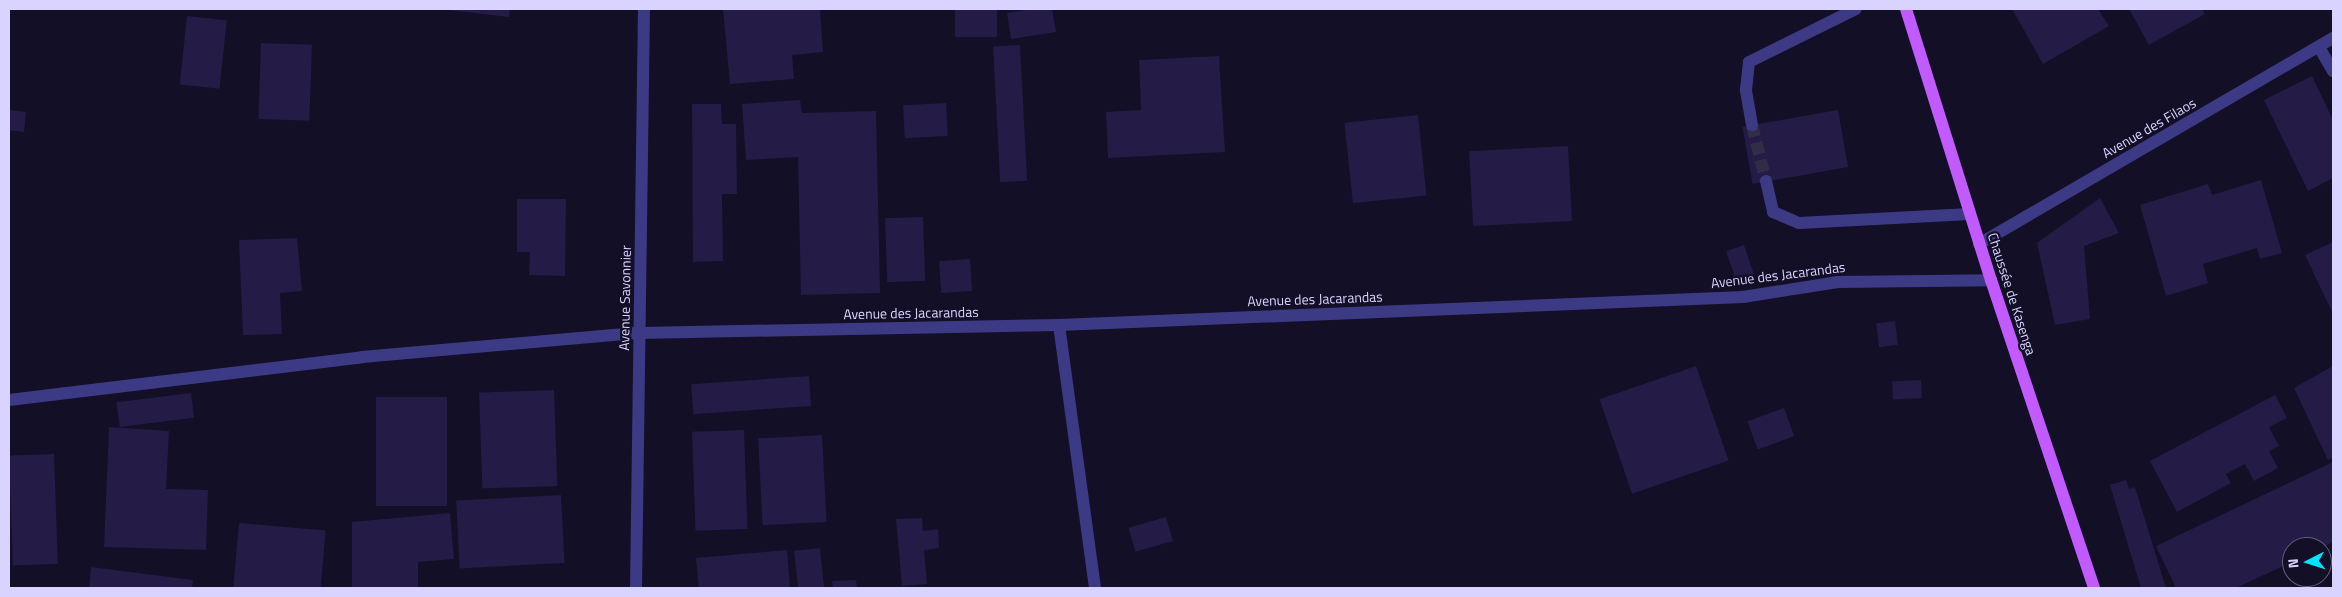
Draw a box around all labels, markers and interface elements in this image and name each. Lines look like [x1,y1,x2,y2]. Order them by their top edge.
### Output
street label: Avenue des Filaos [2099,94,2199,162]
street label: Chaussée de Kasenga [1984,231,2040,357]
street label: Avenue Savonnier [616,245,634,351]
street label: Avenue des Jacarandas [1710,258,1846,292]
street label: Avenue des Jacarandas [1247,288,1383,310]
street label: Avenue des Jacarandas [843,303,979,323]
north arrow [2282,537,2332,587]
text: N [2282,558,2303,569]

